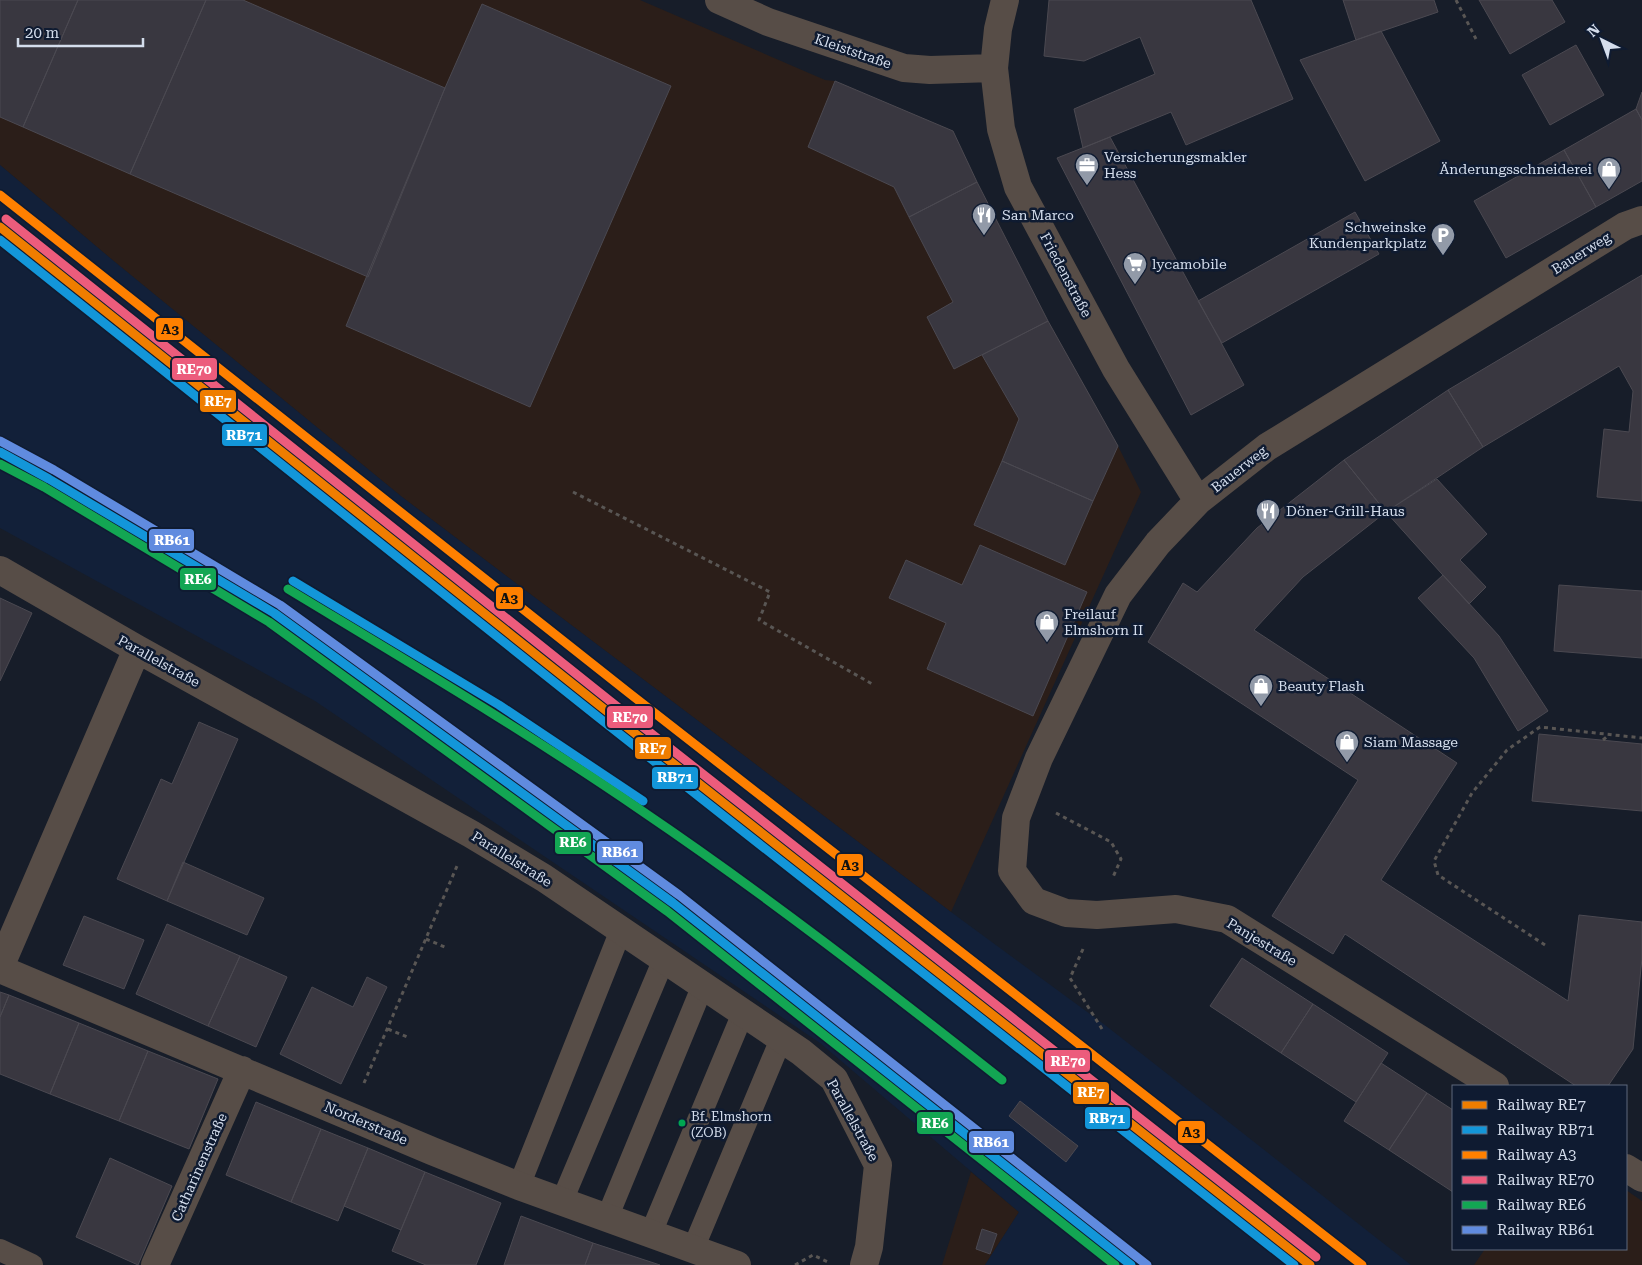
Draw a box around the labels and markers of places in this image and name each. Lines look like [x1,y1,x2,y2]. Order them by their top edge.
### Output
place label: Versicherungsmakler Hess [1104,149,1247,181]
office icon: Versicherungsmakler Hess [1074,152,1100,186]
shop icon: Änderungsschneiderei [1596,156,1622,190]
place label: Änderungsschneiderei [1439,161,1593,177]
restaurant icon: San Marco [971,202,997,236]
place label: San Marco [1002,207,1074,223]
place label: Schweinske Kundenparkplatz [1309,219,1426,251]
parking icon: Schweinske Kundenparkplatz [1430,222,1456,256]
supermarket icon: lycamobile [1122,251,1148,285]
place label: lycamobile [1152,256,1227,272]
restaurant icon: Döner-Grill-Haus [1255,498,1281,532]
place label: Döner-Grill-Haus [1286,503,1405,519]
place label: Freilauf Elmshorn II [1064,606,1143,638]
shop icon: Freilauf Elmshorn II [1034,609,1060,643]
shop icon: Beauty Flash [1248,673,1274,707]
place label: Beauty Flash [1278,678,1365,694]
shop icon: Siam Massage [1334,729,1360,763]
place label: Siam Massage [1364,734,1458,750]
place label: Bf. Elmshorn (ZOB) [691,1109,772,1140]
marker: Bf. Elmshorn (ZOB) [677,1118,687,1128]

